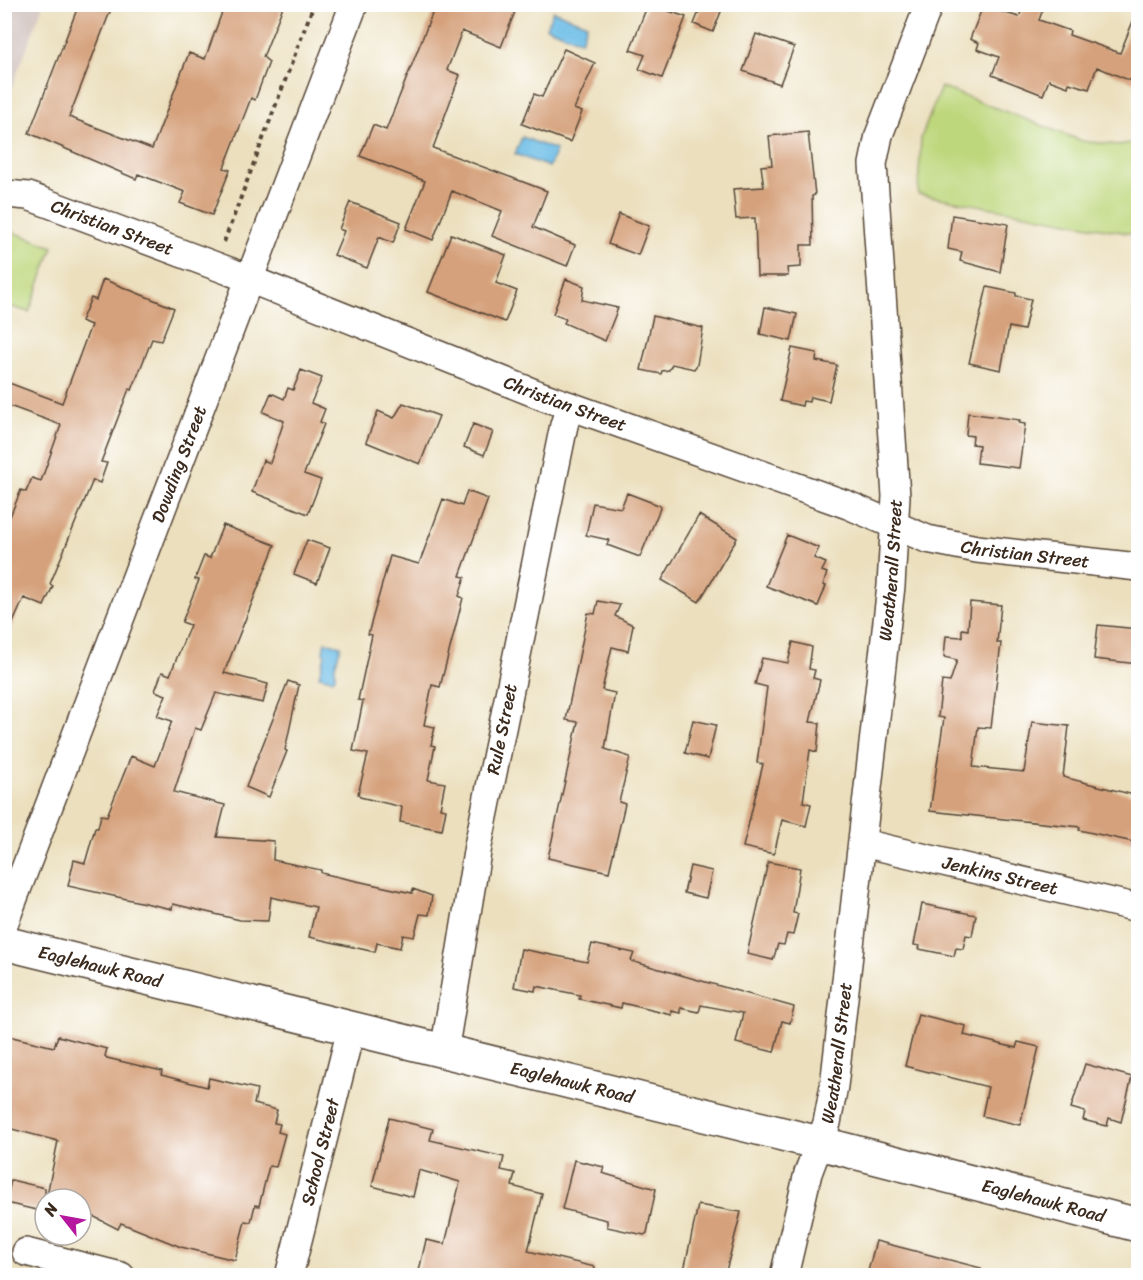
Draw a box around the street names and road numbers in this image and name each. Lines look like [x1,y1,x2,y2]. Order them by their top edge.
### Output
street label: Christian Street [46,190,178,265]
street label: Christian Street [499,366,631,441]
street label: Dowding Street [142,401,216,528]
street label: Weatherall Street [869,498,912,643]
street label: Christian Street [958,530,1091,577]
street label: Rule Street [477,681,527,778]
street label: Jenkins Street [938,846,1061,905]
street label: Eaglehawk Road [35,936,167,998]
street label: Weatherall Street [811,981,862,1126]
street label: Eaglehawk Road [507,1052,639,1113]
street label: School Street [291,1094,349,1209]
street label: Eaglehawk Road [978,1169,1110,1232]

